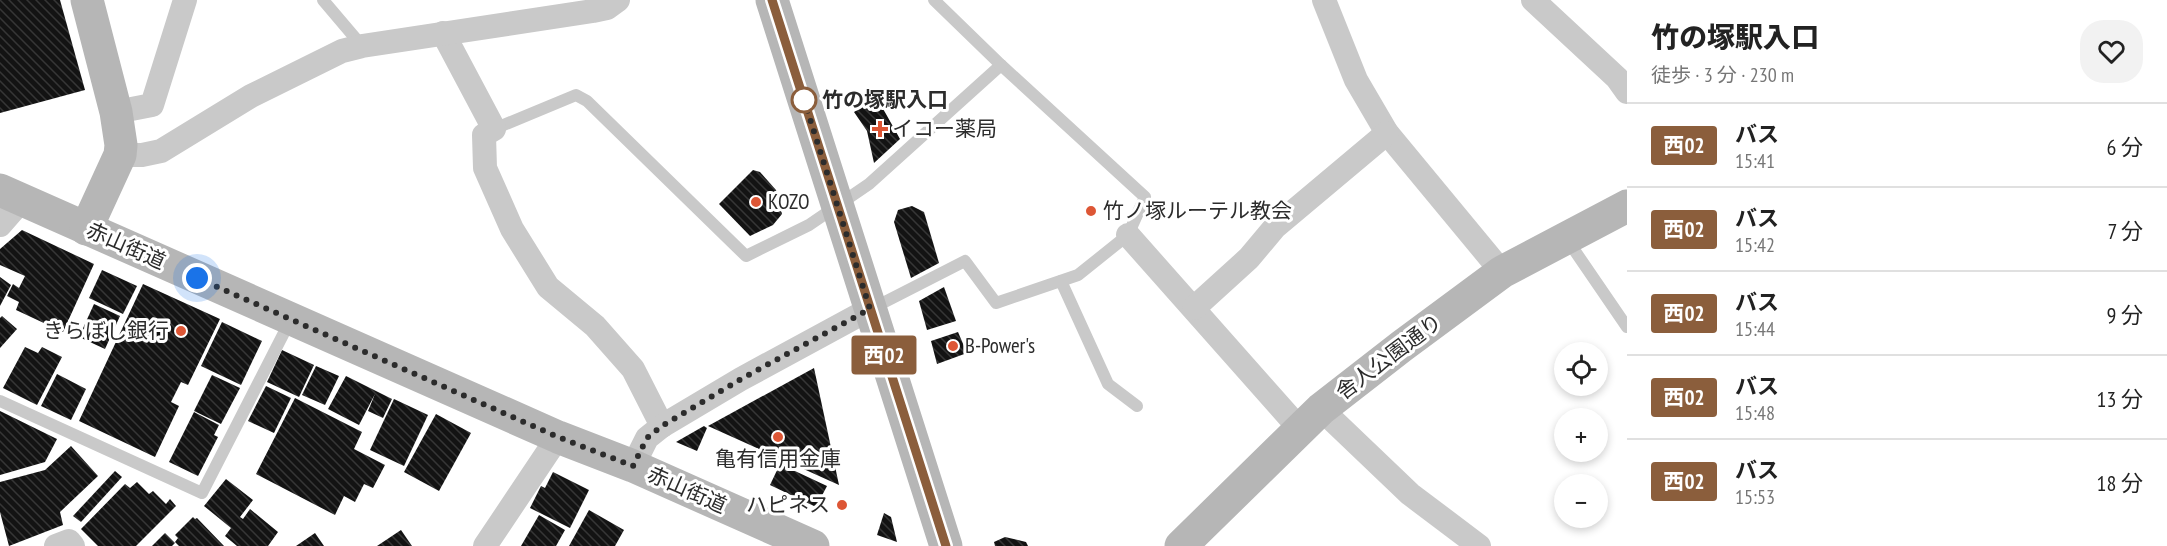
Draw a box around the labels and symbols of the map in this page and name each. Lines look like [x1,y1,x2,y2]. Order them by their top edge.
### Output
place label: 竹の塚駅入口 [822,86,948,113]
marker: 竹の塚駅入口 [791,87,817,113]
place label: イコー薬局 [892,115,997,142]
marker: イコー薬局 [873,122,887,136]
place label: KOZO [768,188,809,215]
marker: KOZO [749,195,763,209]
place label: 竹ノ塚ルーテル教会 [1103,197,1292,224]
marker: 竹ノ塚ルーテル教会 [1084,204,1098,218]
street label: 赤山街道 [82,216,170,275]
your location [182,263,212,293]
street label: 舎人公園通り [1330,308,1447,405]
place label: きらぼし銀行 [43,317,169,344]
marker: きらぼし銀行 [174,324,188,338]
place label: B-Power's [965,332,1035,359]
line badge: 西02 [850,336,918,374]
marker: B-Power's [946,339,960,353]
marker: 亀有信用金庫 [771,430,785,444]
place label: 亀有信用金庫 [715,445,841,472]
street label: 赤山街道 [643,460,731,519]
place label: ハピネス [746,491,830,518]
marker: ハピネス [835,498,849,512]

